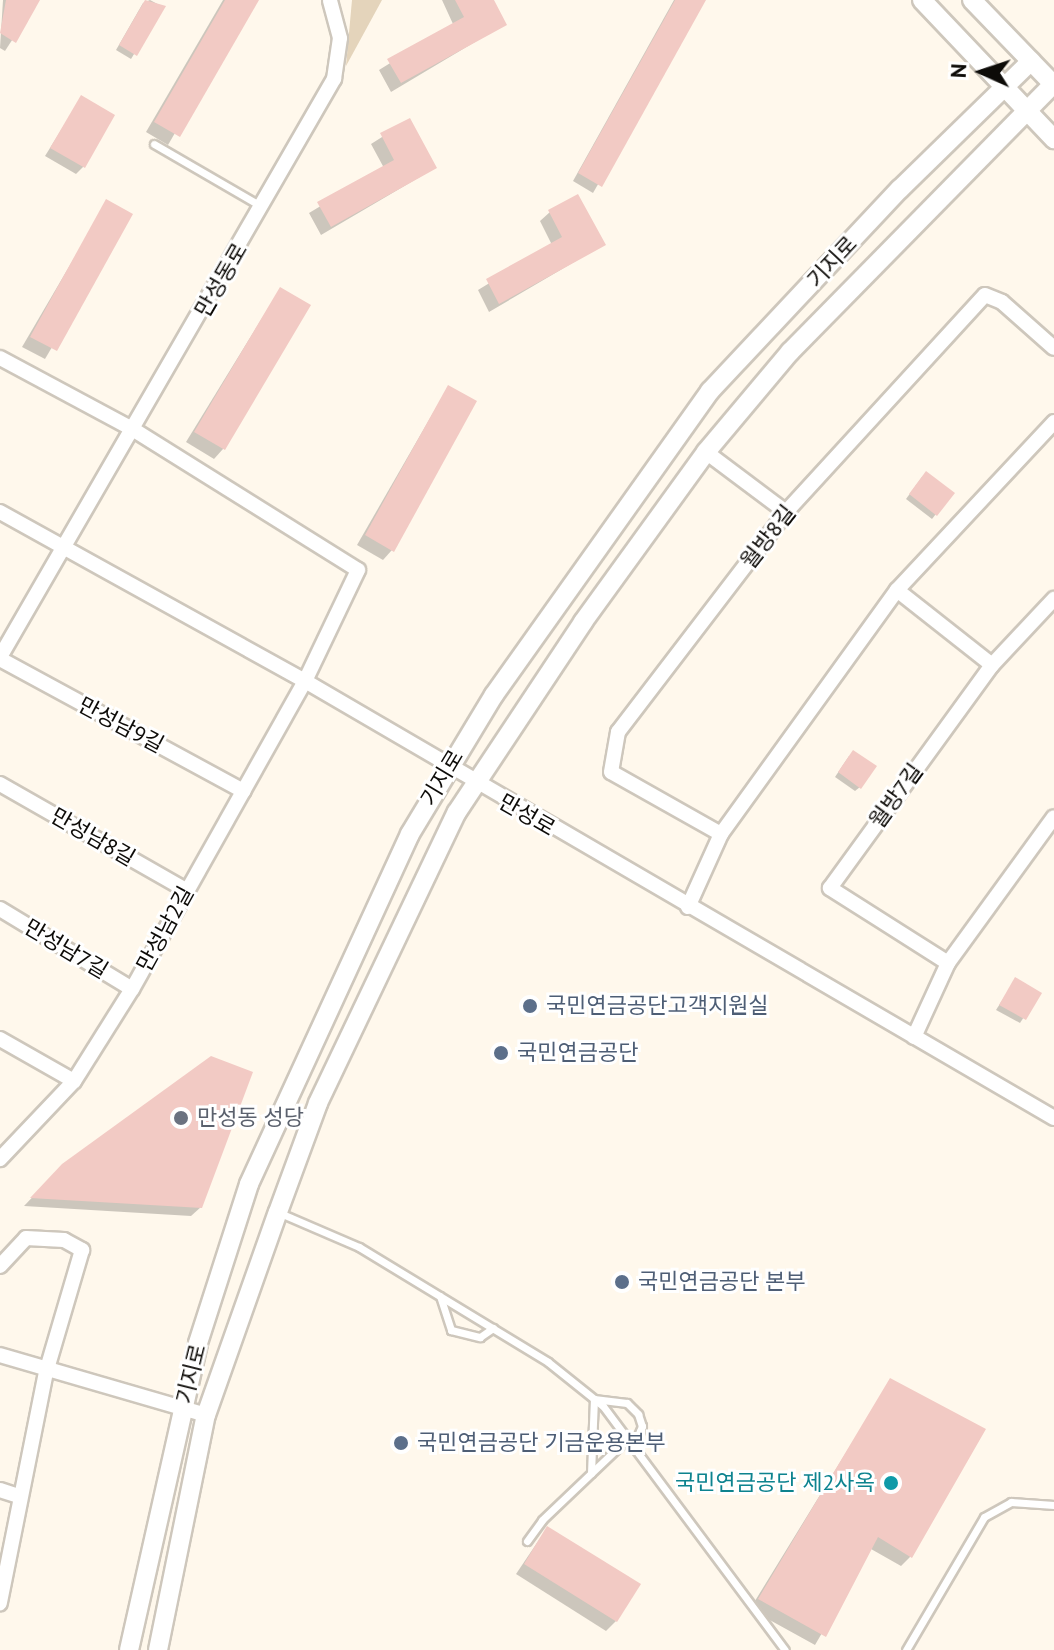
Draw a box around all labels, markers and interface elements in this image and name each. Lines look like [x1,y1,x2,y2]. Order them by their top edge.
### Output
north arrow [942,32,1022,112]
text: N [944,63,972,79]
street label: 기지로 [802,231,862,293]
street label: 만성동로 [189,238,253,322]
street label: 월방8길 [735,500,801,574]
street label: 만성남9길 [74,692,168,758]
street label: 기지로 [415,745,469,811]
street label: 월방7길 [864,759,928,833]
street label: 만성로 [494,788,560,842]
street label: 만성남8길 [46,802,140,872]
street label: 만성남2길 [131,882,199,976]
street label: 만성남7길 [19,914,113,984]
place label: 국민연금공단고객지원실 [546,993,769,1019]
marker: 국민연금공단고객지원실 [521,997,539,1015]
place label: 국민연금공단 [517,1040,638,1066]
marker: 국민연금공단 [492,1044,510,1062]
place label: 만성동 성당 [197,1105,304,1131]
marker: 만성동 성당 [172,1109,190,1127]
place label: 국민연금공단 본부 [638,1269,806,1295]
marker: 국민연금공단 본부 [613,1273,631,1291]
street label: 기지로 [171,1341,211,1407]
place label: 국민연금공단 기금운용본부 [417,1430,666,1456]
marker: 국민연금공단 기금운용본부 [392,1434,410,1452]
place label: 국민연금공단 제2사옥 [675,1470,875,1496]
marker: 국민연금공단 제2사옥 [882,1474,900,1492]

